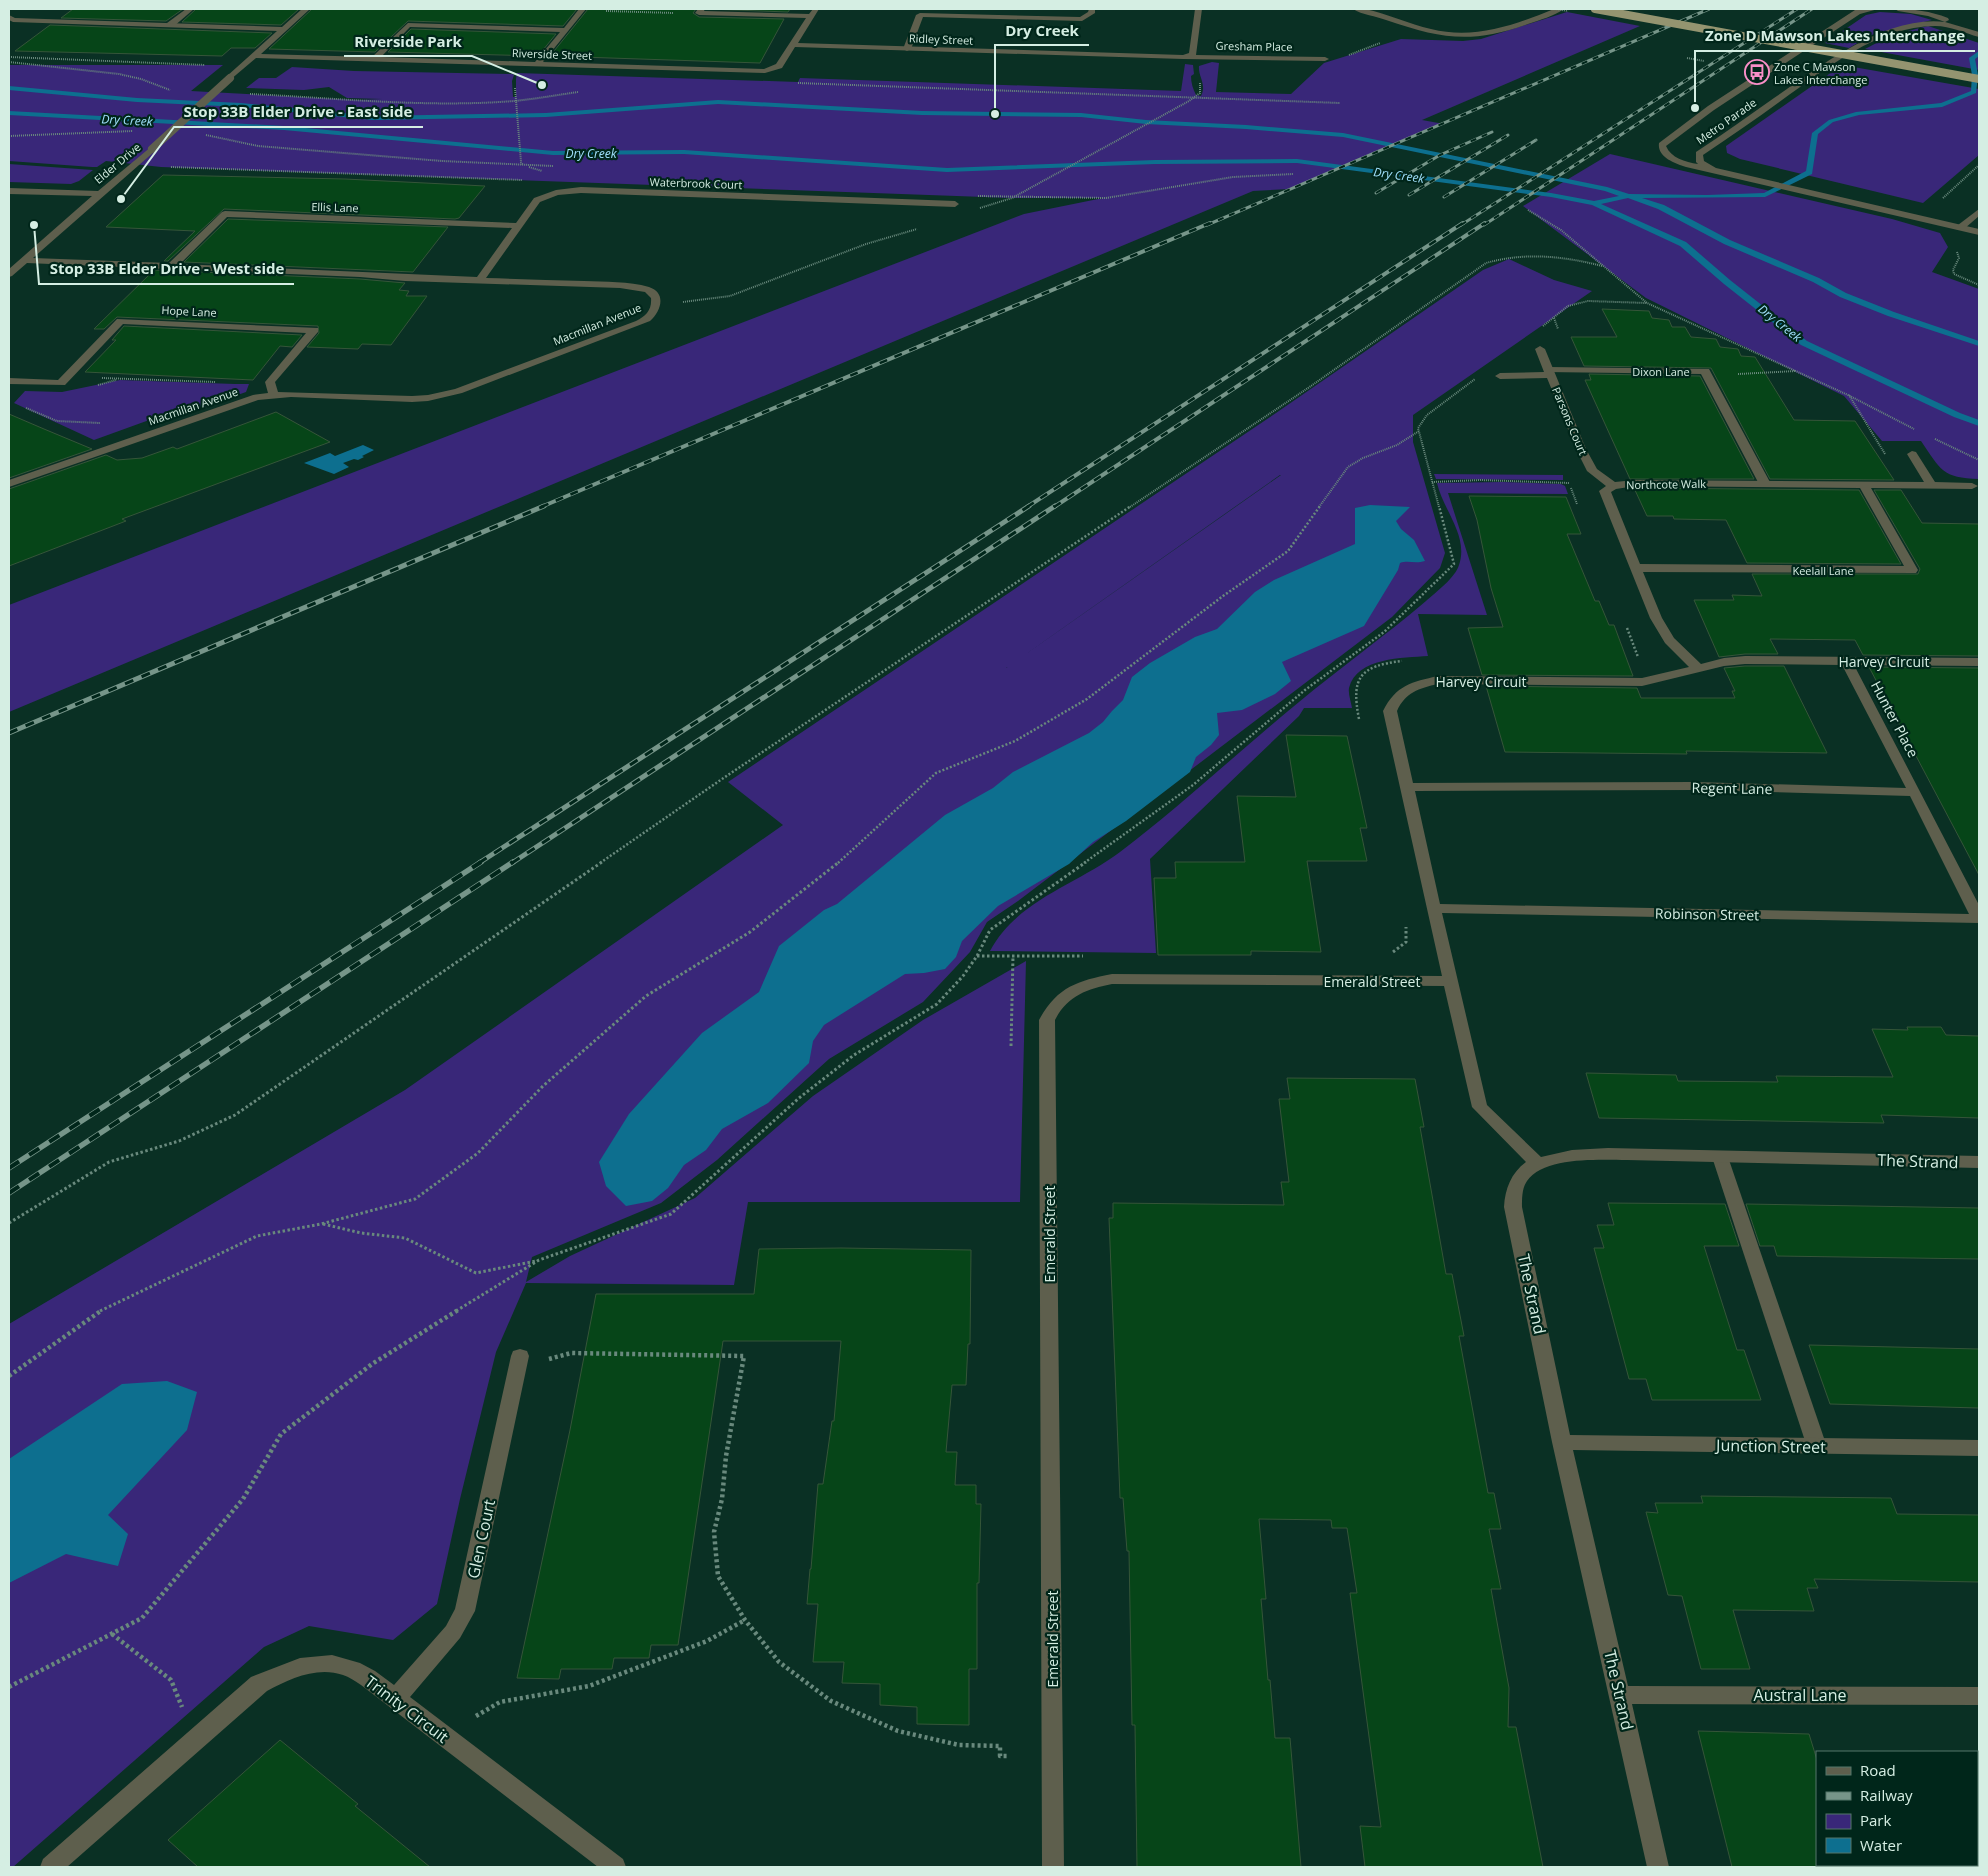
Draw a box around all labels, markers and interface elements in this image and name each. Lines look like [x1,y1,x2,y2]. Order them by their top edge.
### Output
callout: Dry Creek [995,15,1089,45]
text: Dry Creek [1005,20,1080,40]
callout: Zone D Mawson Lakes Interchange [1695,21,1975,51]
text: Zone D Mawson Lakes Interchange [1705,25,1965,45]
callout: Riverside Park [344,26,472,56]
street label: Ridley Street [909,30,973,48]
text: Riverside Park [354,31,462,51]
street label: Gresham Place [1215,38,1293,54]
street label: Riverside Street [512,45,592,63]
bus stop icon: Zone C Mawson Lakes Interchange [1744,59,1770,85]
place label: Zone C Mawson Lakes Interchange [1774,59,1867,87]
street label: Metro Parade [1693,95,1759,147]
callout: Stop 33B Elder Drive - East side [174,97,423,127]
text: Stop 33B Elder Drive - East side [184,101,413,121]
water label: Dry Creek [101,110,154,130]
street label: Elder Drive [91,139,143,187]
water label: Dry Creek [565,145,618,162]
water label: Dry Creek [1373,163,1427,187]
street label: Waterbrook Court [649,174,743,192]
street label: Ellis Lane [311,199,359,215]
callout: Stop 33B Elder Drive - West side [39,254,294,284]
text: Stop 33B Elder Drive - West side [50,258,285,278]
street label: Macmillan Avenue [551,299,643,349]
water label: Dry Creek [1755,300,1806,346]
street label: Hope Lane [161,302,217,320]
street label: Dixon Lane [1632,364,1690,379]
street label: Macmillan Avenue [146,384,240,428]
street label: Parsons Court [1549,385,1591,457]
street label: Northcote Walk [1626,476,1706,492]
street label: Keelall Lane [1792,563,1854,578]
street label: Harvey Circuit [1838,652,1930,671]
street label: Harvey Circuit [1435,672,1527,691]
street label: Hunter Place [1867,677,1923,761]
street label: Regent Lane [1691,778,1773,798]
street label: Robinson Street [1655,904,1759,924]
street label: Emerald Street [1324,972,1420,991]
street label: The Strand [1877,1149,1959,1173]
street label: Emerald Street [1040,1186,1059,1282]
street label: The Strand [1513,1252,1551,1336]
street label: Junction Street [1714,1434,1826,1458]
street label: Glen Court [462,1497,500,1581]
street label: Emerald Street [1043,1591,1062,1687]
street label: The Strand [1599,1648,1639,1732]
street label: Trinity Circuit [361,1670,453,1748]
street label: Austral Lane [1754,1684,1846,1706]
legend [1816,1751,1978,1866]
text: Road [1860,1760,1896,1780]
text: Railway [1860,1785,1913,1805]
text: Park [1860,1810,1891,1830]
text: Water [1860,1835,1902,1855]

